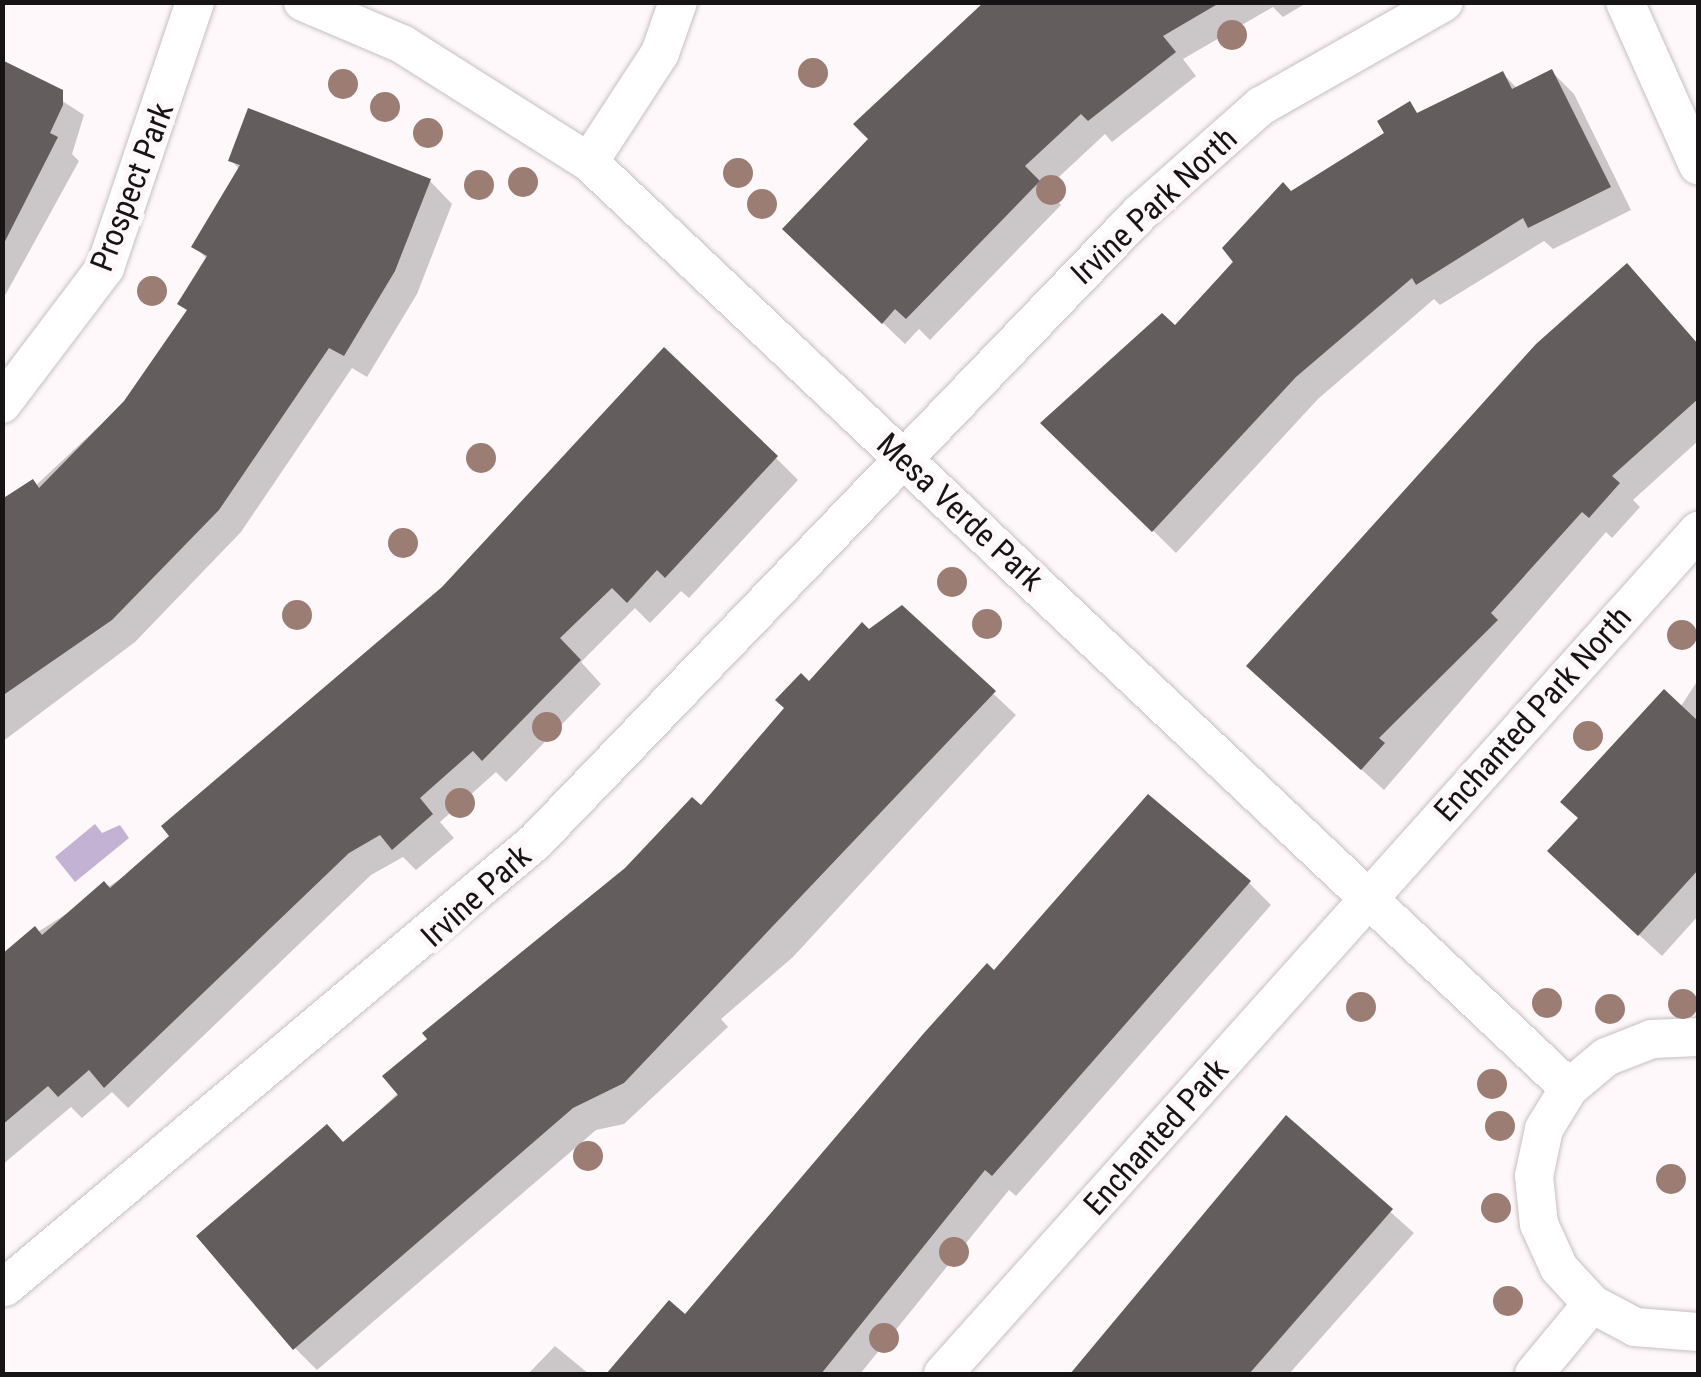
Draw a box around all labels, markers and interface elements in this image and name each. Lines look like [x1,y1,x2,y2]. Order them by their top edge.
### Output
street label: Prospect Park [82,97,182,277]
street label: Irvine Park North [1063,119,1245,293]
street label: Mesa Verde Park [869,425,1051,599]
street label: Enchanted Park North [1426,599,1640,829]
street label: Irvine Park [413,837,539,955]
street label: Enchanted Park [1076,1051,1236,1223]

